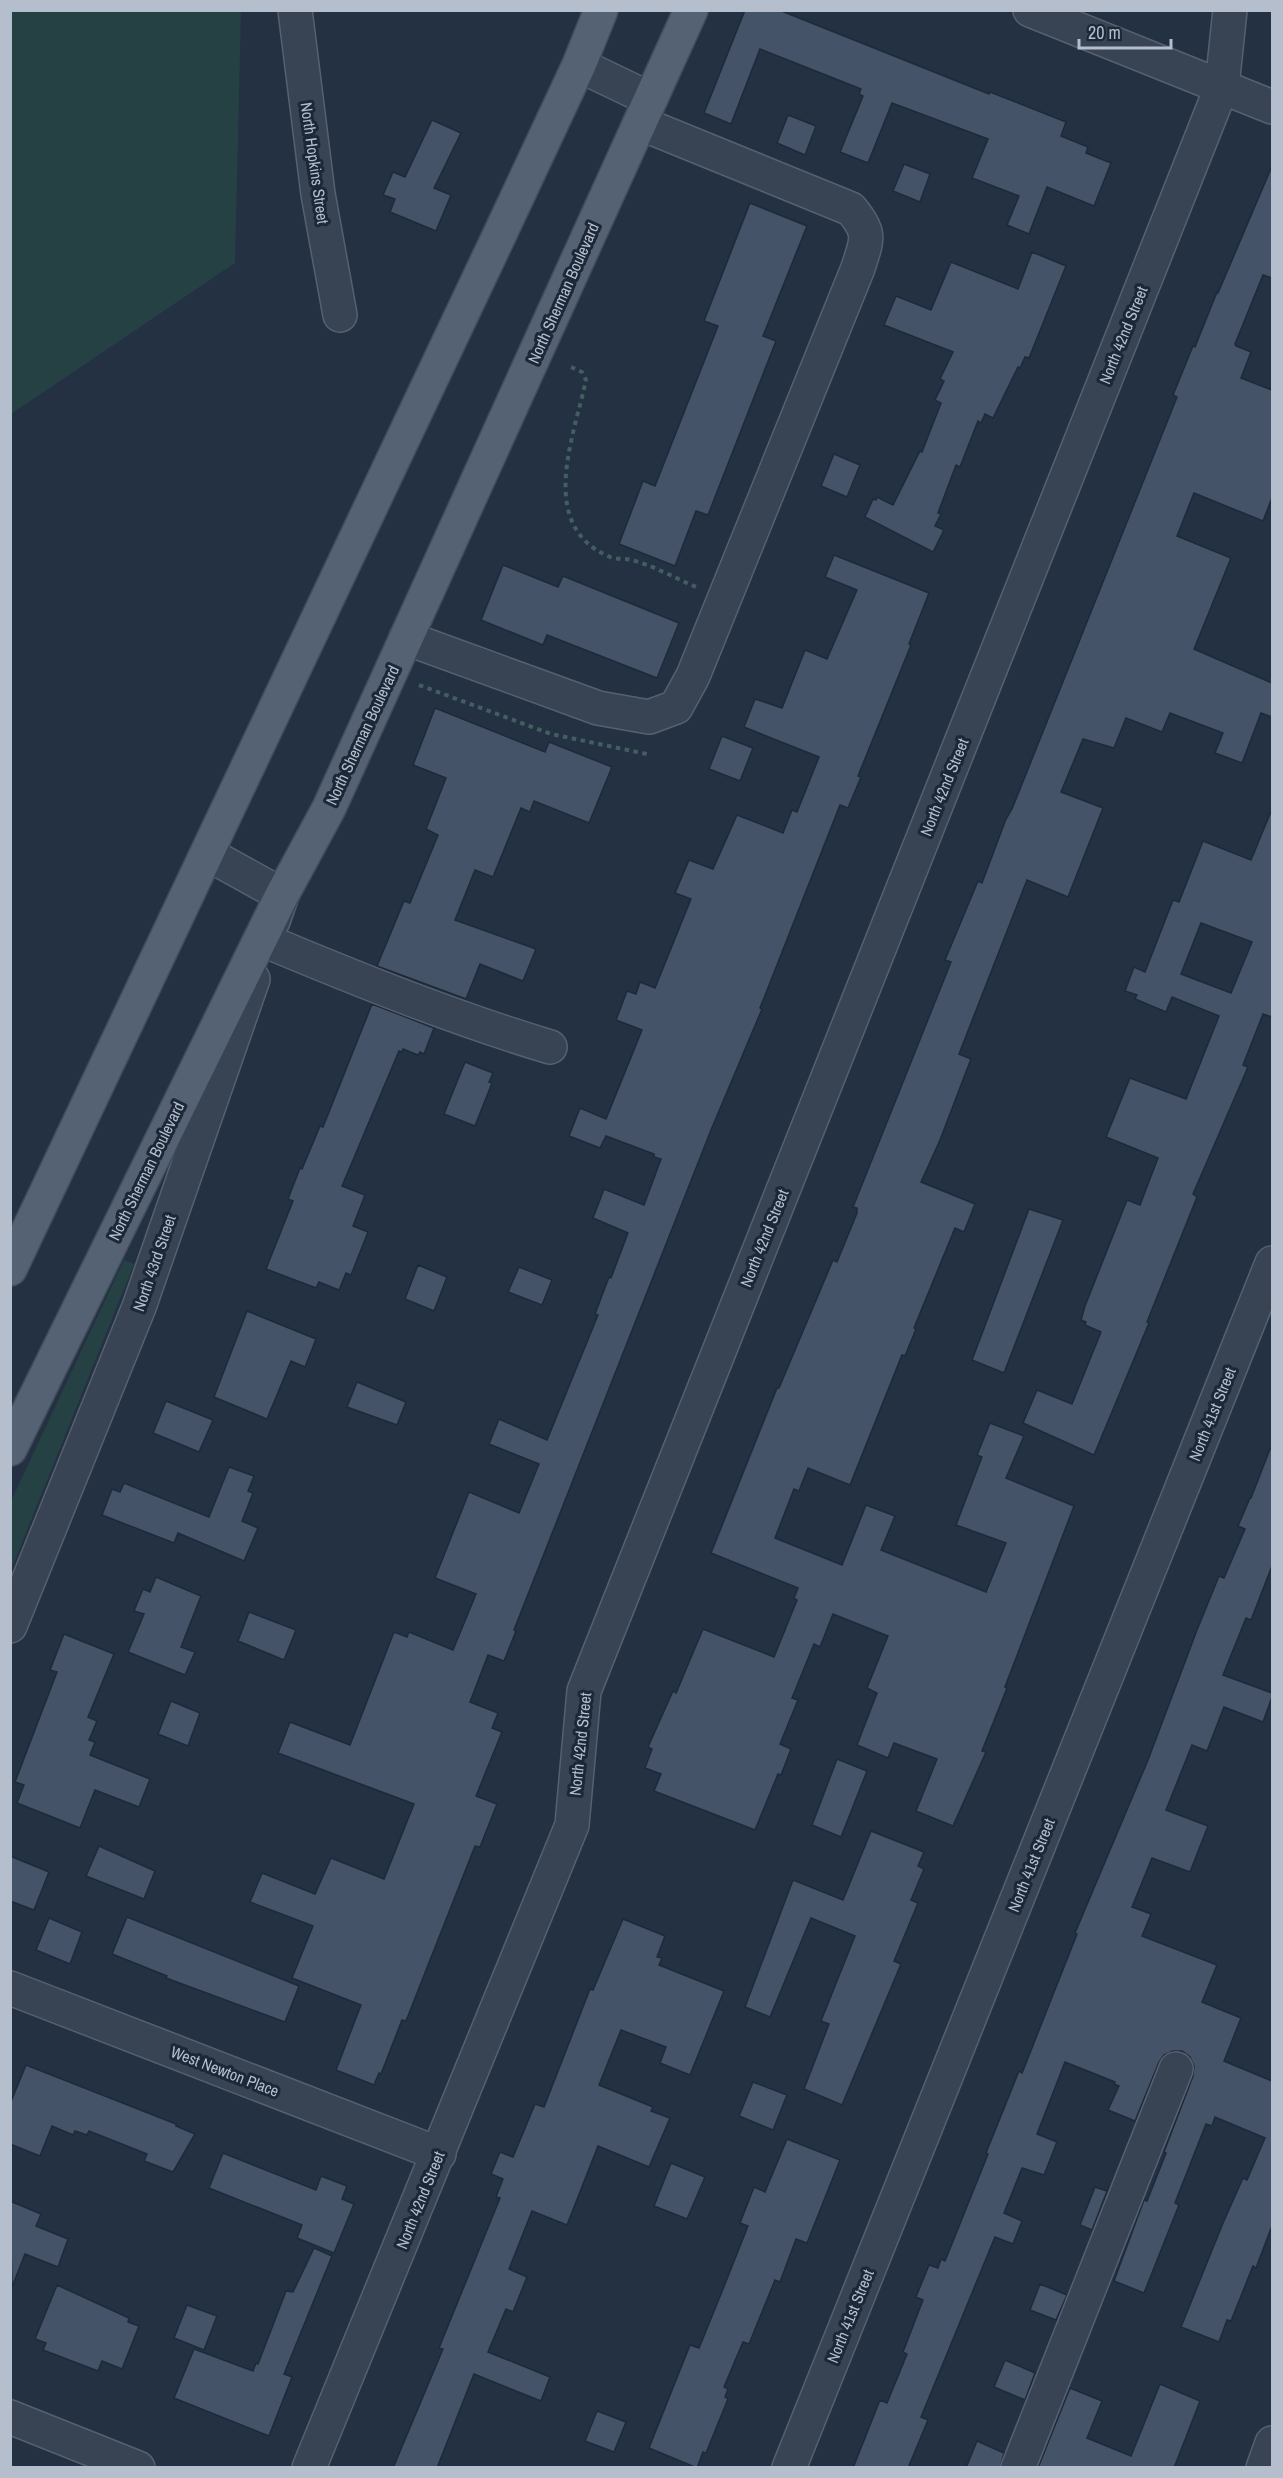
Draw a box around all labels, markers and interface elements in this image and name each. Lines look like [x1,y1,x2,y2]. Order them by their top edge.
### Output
scale bar [1079,12,1170,50]
text: 20 m [1088,20,1121,45]
street label: North Hopkins Street [296,101,334,226]
street label: North Sherman Boulevard [522,219,604,367]
street label: North 42nd Street [1093,283,1153,387]
street label: North Sherman Boulevard [320,662,404,808]
street label: North 42nd Street [914,735,974,839]
street label: North Sherman Boulevard [103,1098,189,1244]
street label: North 42nd Street [734,1186,794,1290]
street label: North 43rd Street [127,1212,181,1314]
street label: North 41st Street [1183,1364,1241,1464]
street label: North 42nd Street [564,1691,596,1797]
street label: North 41st Street [1002,1815,1060,1915]
street label: West Newton Place [168,2040,282,2102]
street label: North 42nd Street [390,2148,450,2252]
street label: North 41st Street [821,2266,879,2366]

